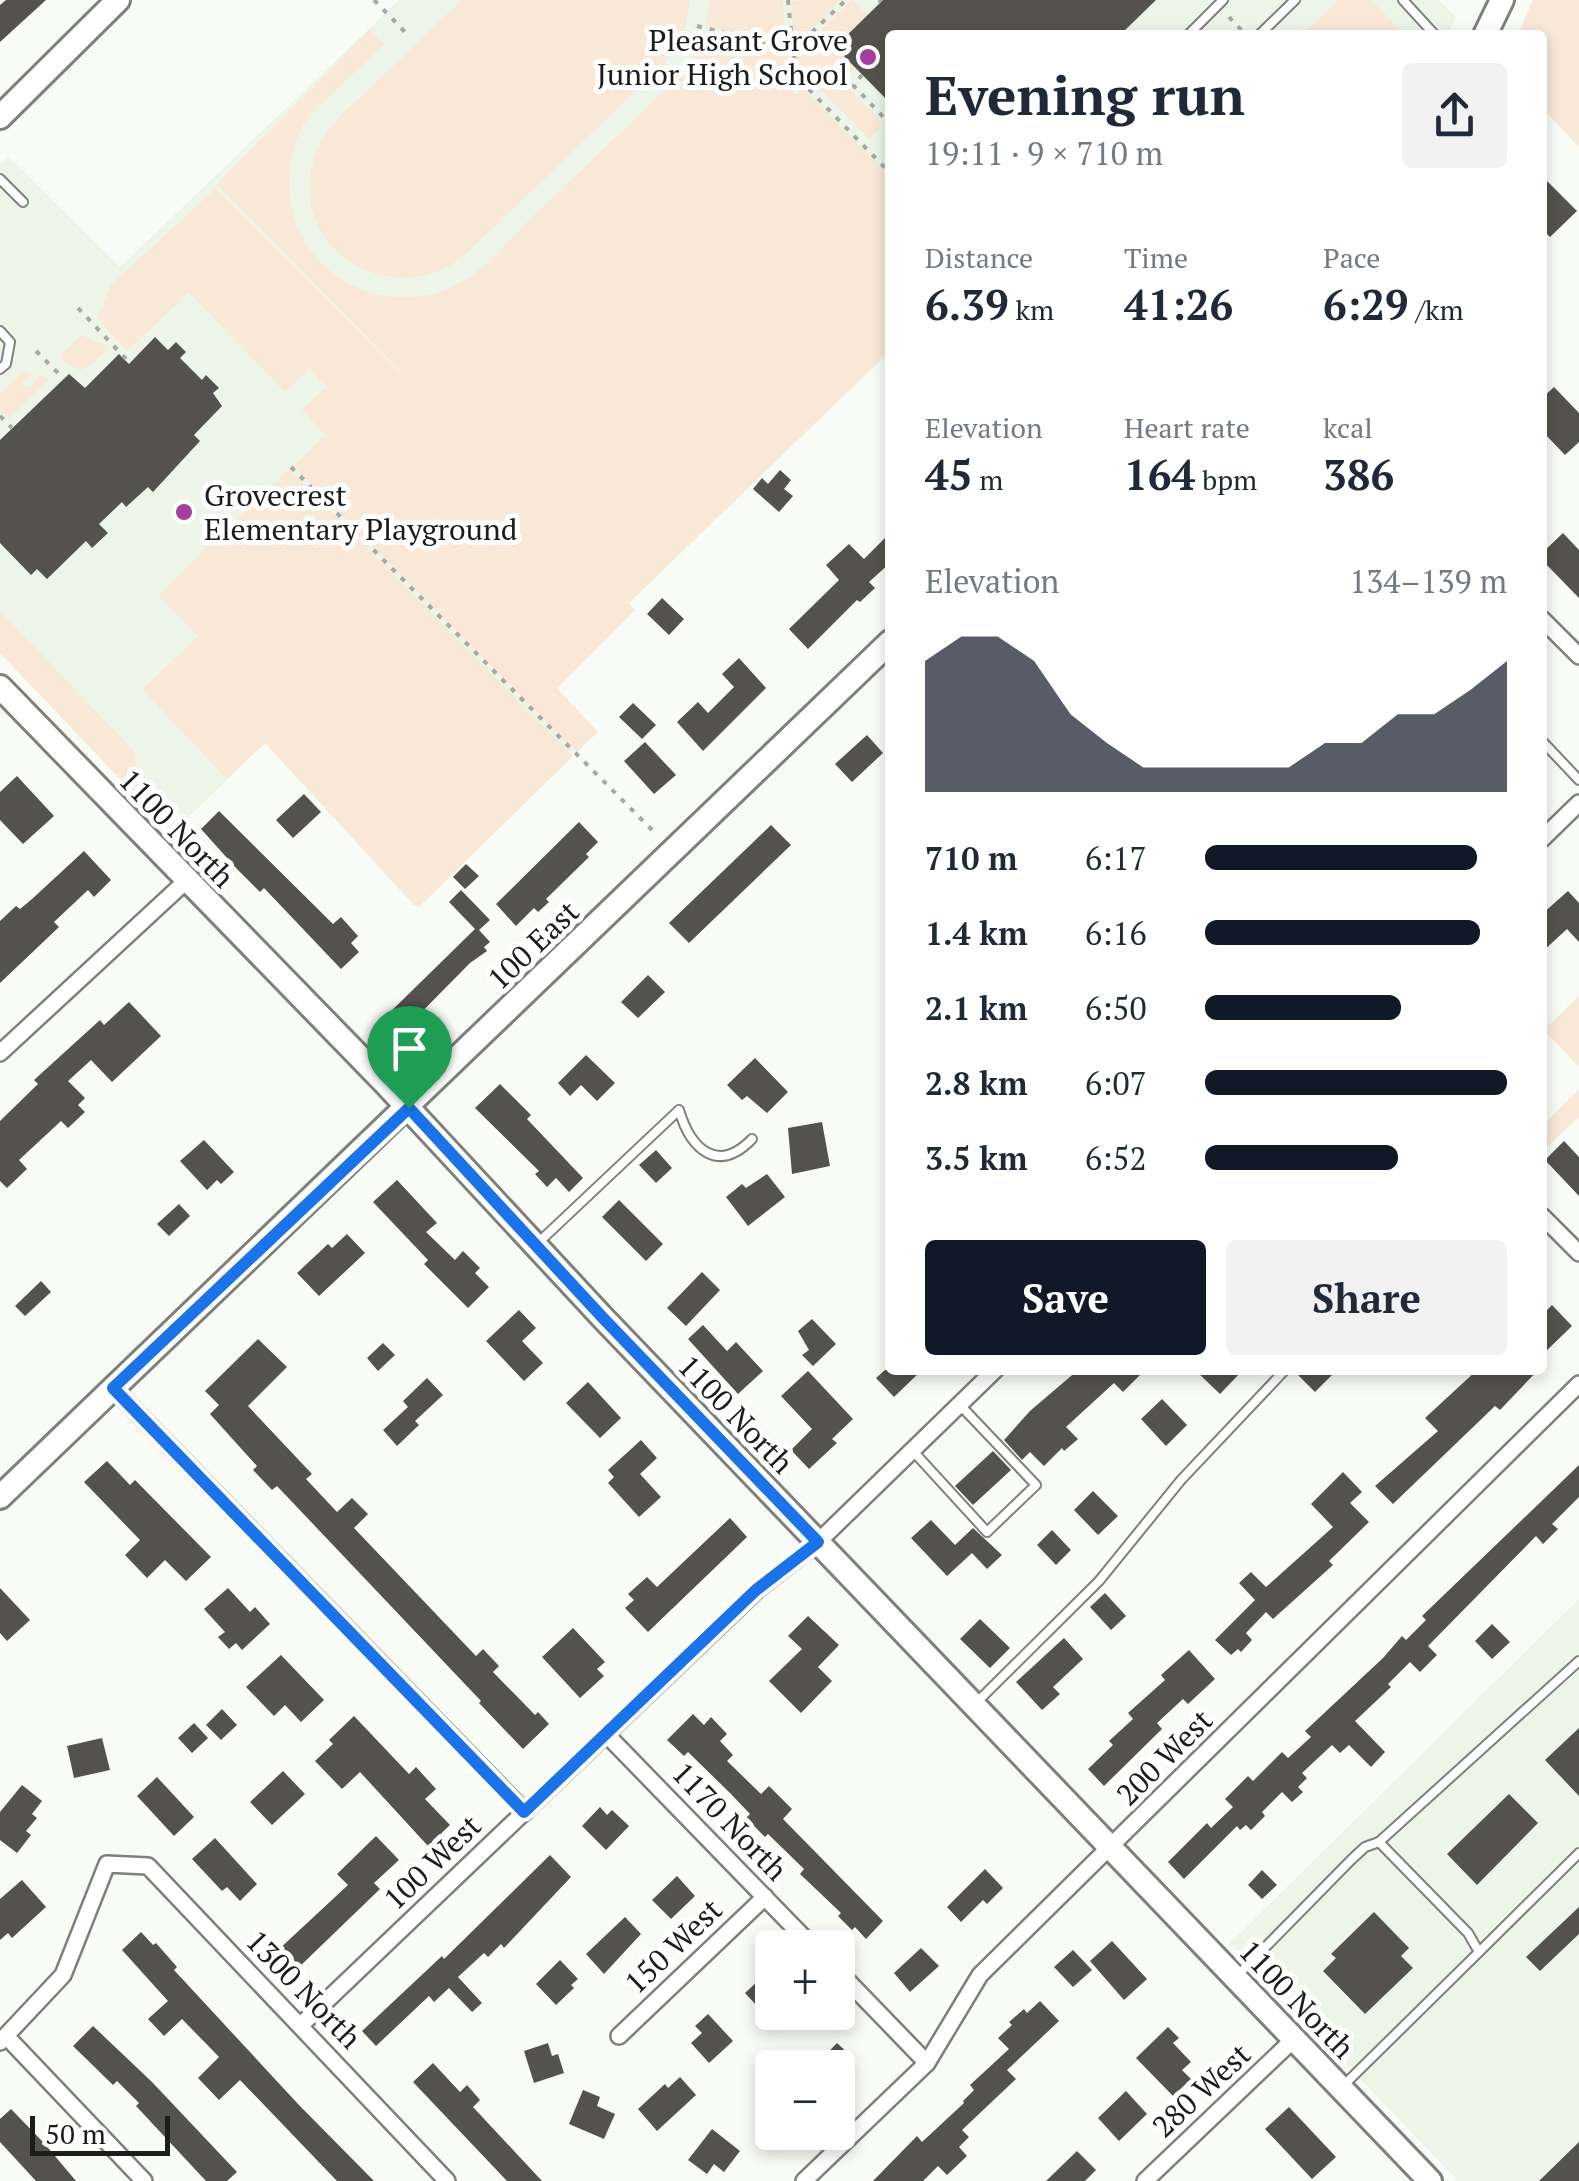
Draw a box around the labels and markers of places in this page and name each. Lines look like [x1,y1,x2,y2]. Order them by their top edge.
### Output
place label: Pleasant Grove Junior High School [597,20,848,94]
marker: Pleasant Grove Junior High School [857,46,879,68]
place label: Grovecrest Elementary Playground [204,475,517,549]
marker: Grovecrest Elementary Playground [173,501,195,523]
pin [367,1006,452,1109]

